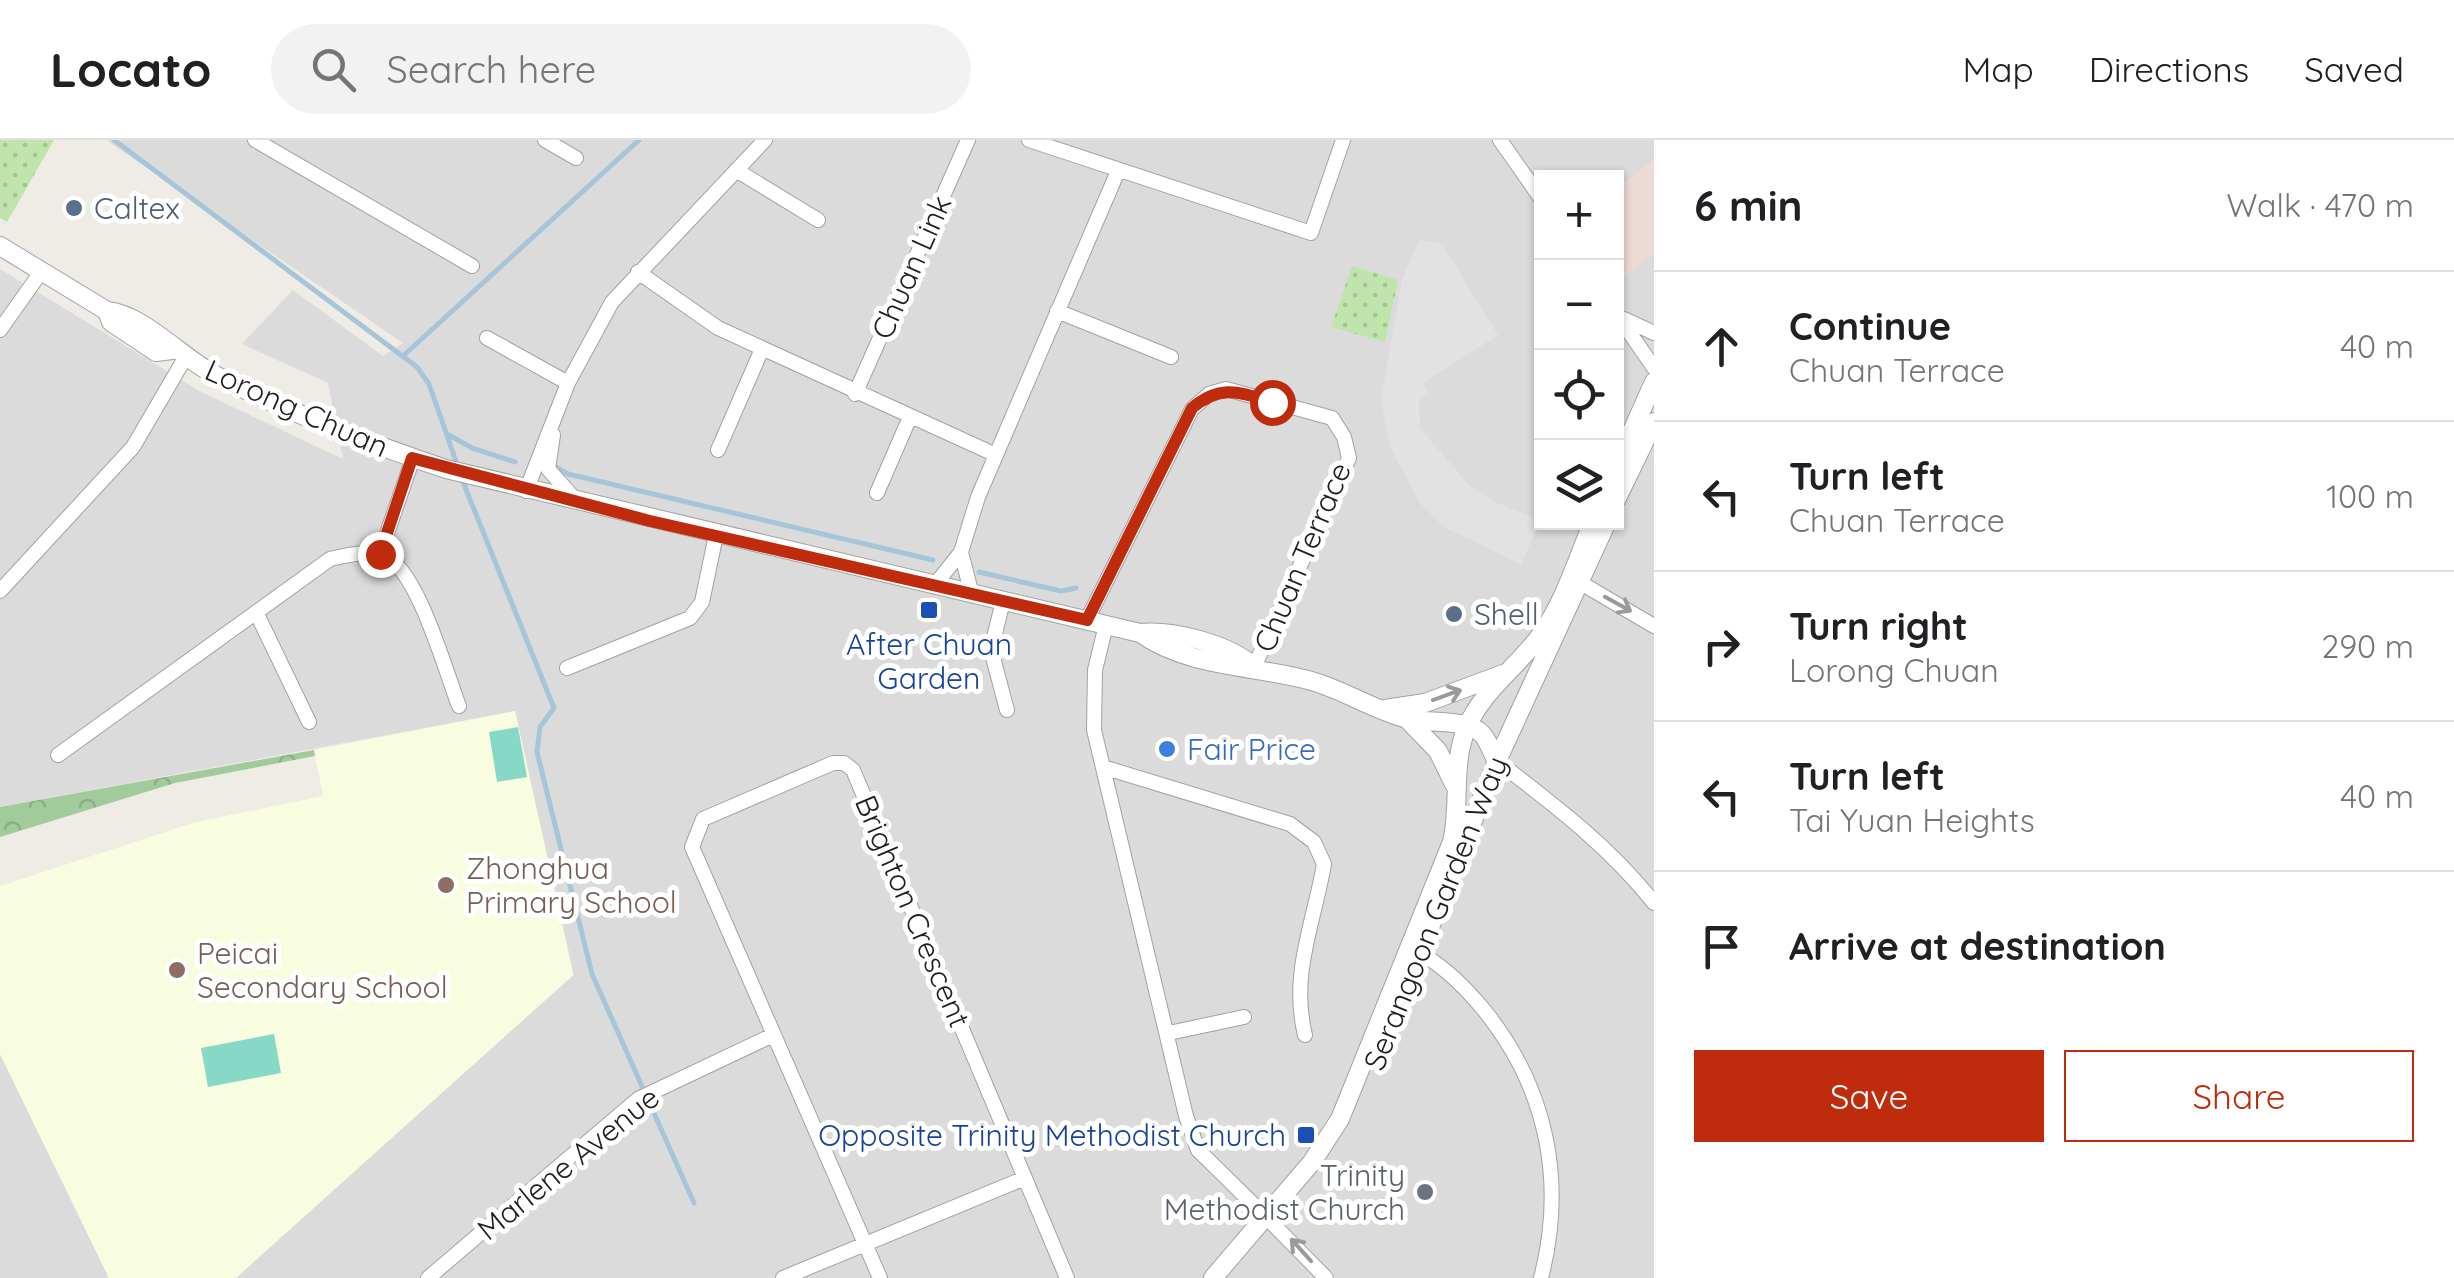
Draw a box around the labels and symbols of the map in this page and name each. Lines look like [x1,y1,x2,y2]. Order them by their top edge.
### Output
place label: Caltex [94,189,180,227]
street label: Chuan Link [862,189,960,345]
marker: Caltex [63,197,85,219]
street label: Lorong Chuan [199,351,395,465]
route start [1250,380,1296,426]
street label: Chuan Terrace [1245,456,1359,658]
route end [358,532,404,578]
one-way arrow [1602,594,1632,614]
place label: Shell [1474,595,1539,633]
marker: After Chuan Garden [918,599,940,621]
marker: Shell [1443,603,1465,625]
place label: After Chuan Garden [846,625,1012,697]
one-way arrow [1431,685,1462,703]
place label: Fair Price [1187,730,1316,768]
marker: Fair Price [1156,738,1178,760]
street label: Serangoon Garden Way [1355,750,1515,1076]
street label: Brighton Crescent [847,789,979,1033]
place label: Zhonghua Primary School [466,849,677,921]
marker: Zhonghua Primary School [435,874,457,896]
place label: Peicai Secondary School [197,934,448,1006]
marker: Peicai Secondary School [166,959,188,981]
street label: Marlene Avenue [469,1078,667,1248]
place label: Opposite Trinity Methodist Church [818,1116,1286,1154]
marker: Opposite Trinity Methodist Church [1295,1124,1317,1146]
place label: Trinity Methodist Church [1164,1156,1405,1228]
marker: Trinity Methodist Church [1414,1181,1436,1203]
one-way arrow [1289,1238,1312,1263]

